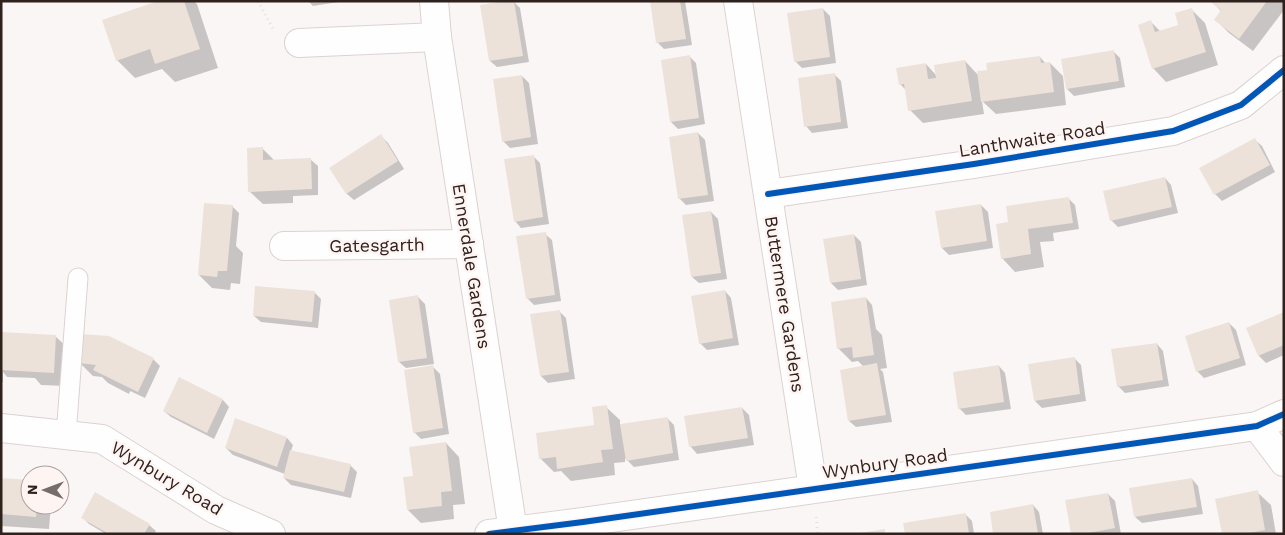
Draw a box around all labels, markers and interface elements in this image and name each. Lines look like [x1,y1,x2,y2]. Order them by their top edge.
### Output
street label: Lanthwaite Road [957,117,1107,161]
street label: Ennerdale Gardens [449,182,495,350]
street label: Buttermere Gardens [761,214,809,394]
street label: Gatesgarth [329,234,425,256]
street label: Wynbury Road [107,436,227,520]
street label: Wynbury Road [821,444,949,482]
north arrow [20,465,70,515]
text: N [24,484,40,495]

